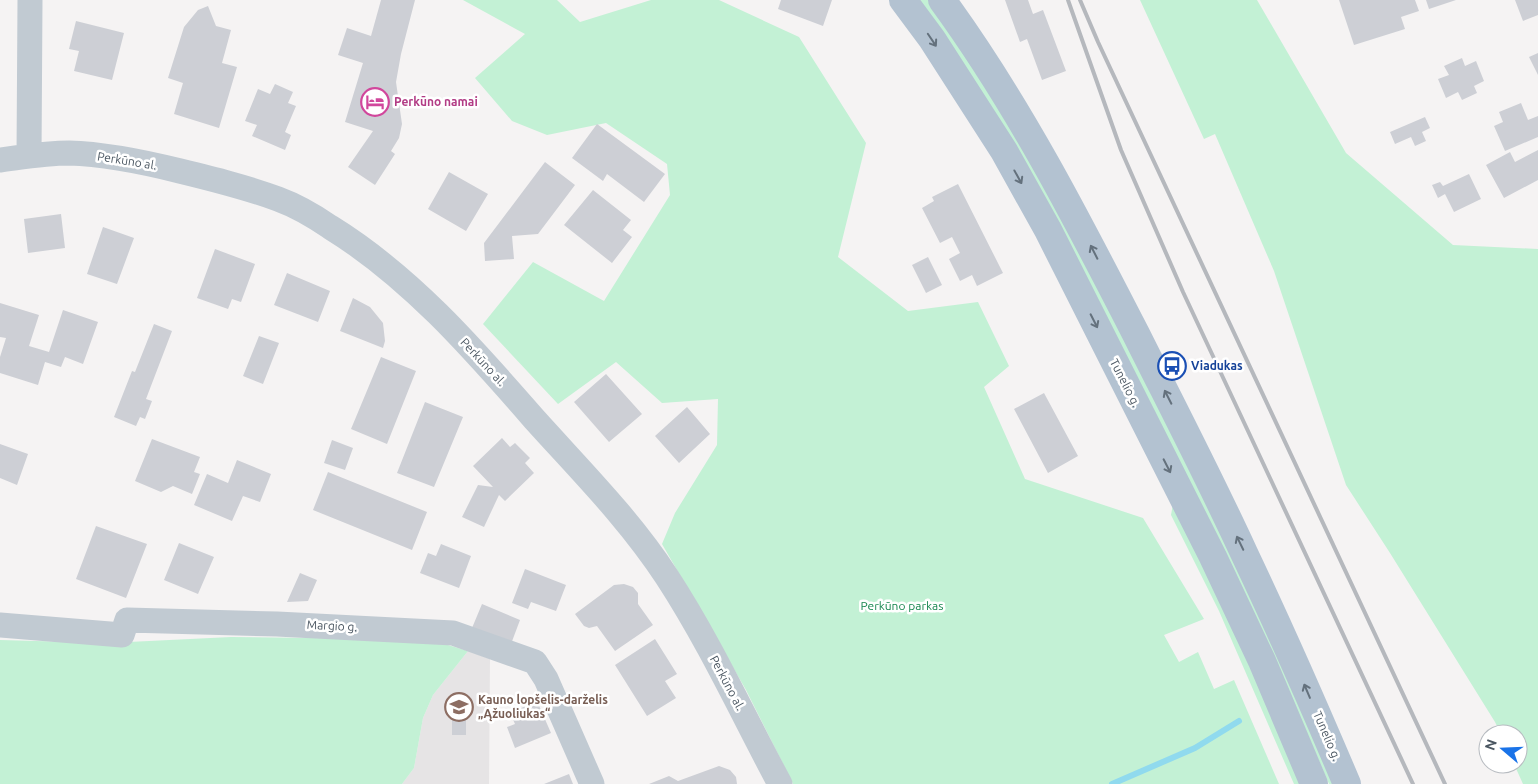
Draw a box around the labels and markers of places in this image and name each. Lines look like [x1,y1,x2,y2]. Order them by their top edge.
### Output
hotel icon: Perkūno namai [360,87,390,117]
place label: Perkūno namai [394,95,478,108]
bus stop icon: Viadukas [1157,351,1187,381]
place label: Viadukas [1191,359,1243,372]
school or university icon: Kauno lopšelis-darželis „Ąžuoliukas“ [444,692,474,722]
place label: Kauno lopšelis-darželis „Ąžuoliukas“ [478,693,608,722]

